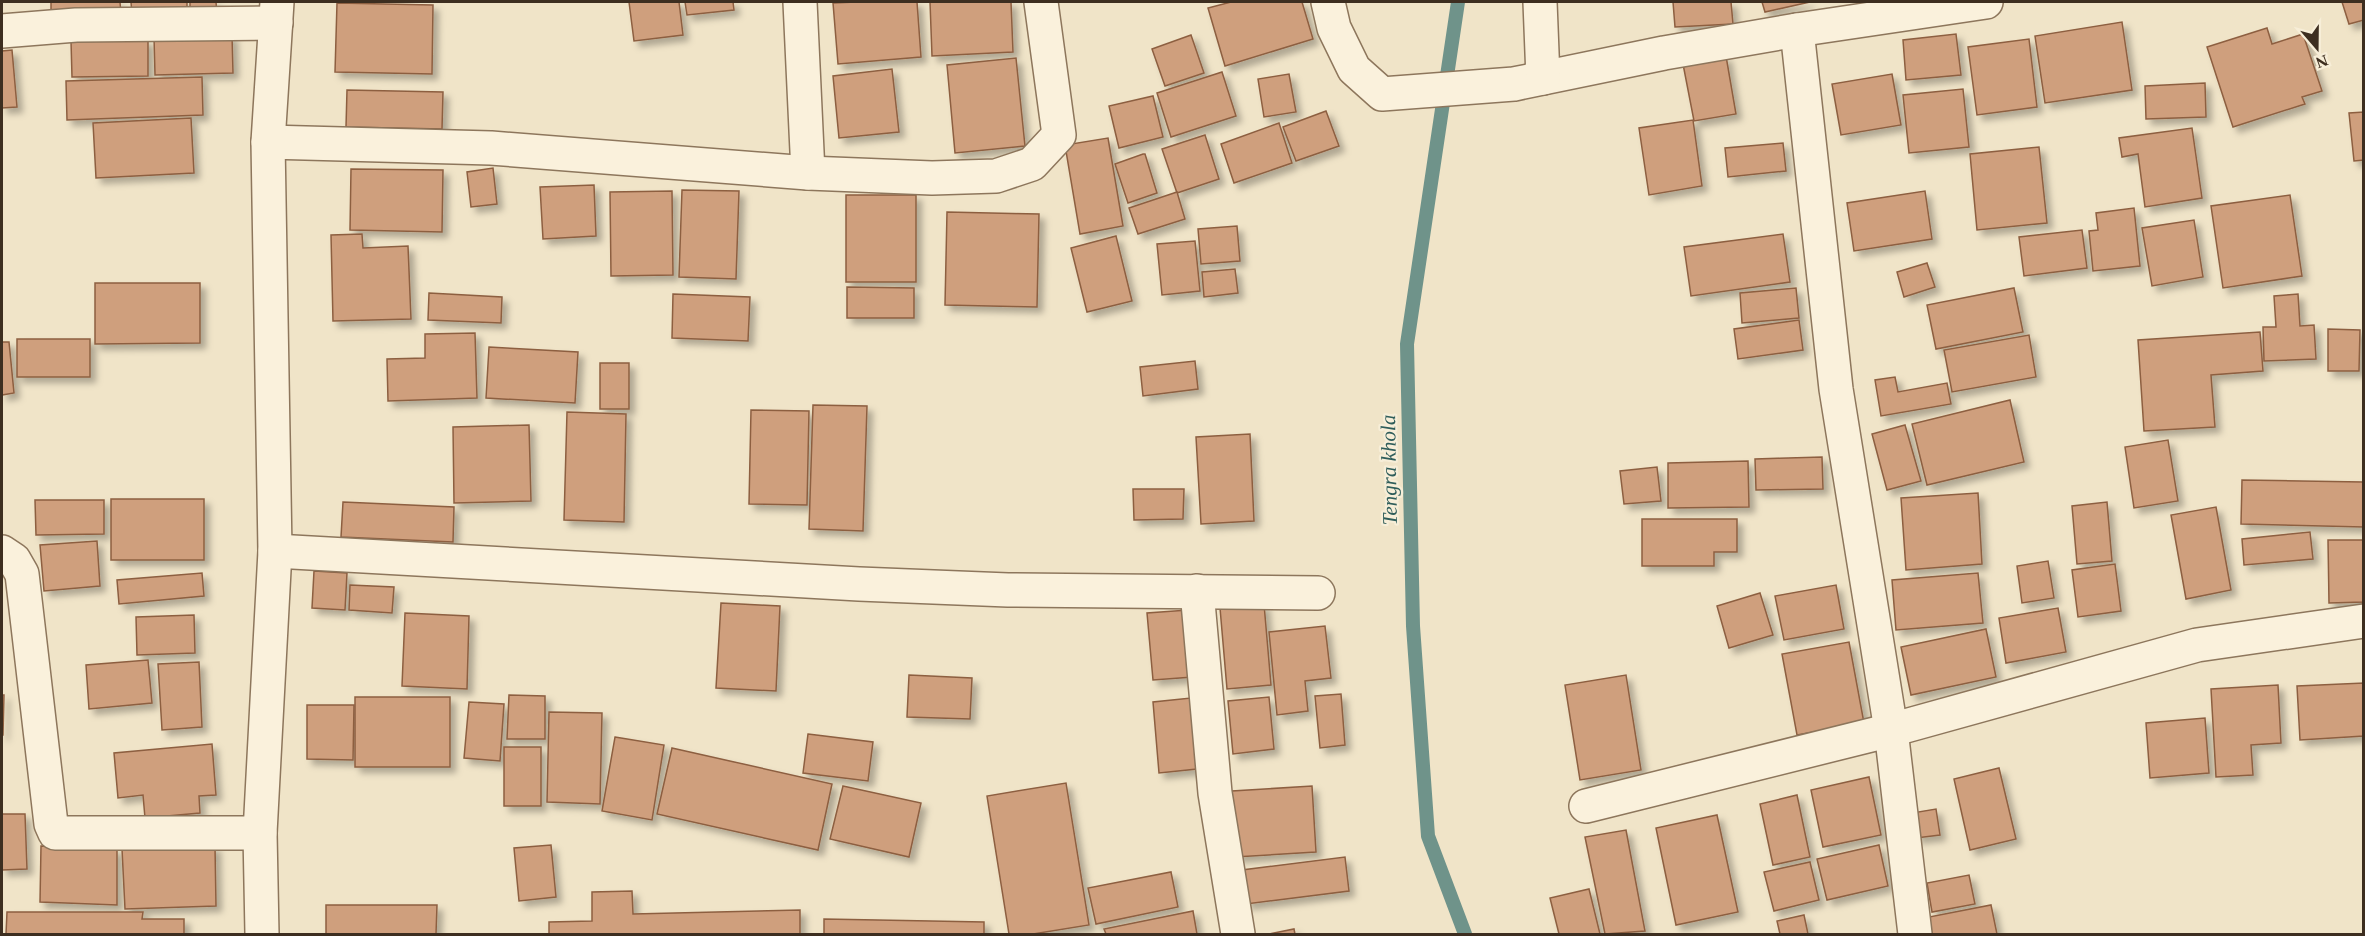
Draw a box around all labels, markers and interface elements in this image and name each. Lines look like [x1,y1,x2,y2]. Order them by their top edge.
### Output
north arrow [2287,18,2347,78]
text: N [2313,52,2330,72]
water label: Tengra khola [1376,414,1402,526]

